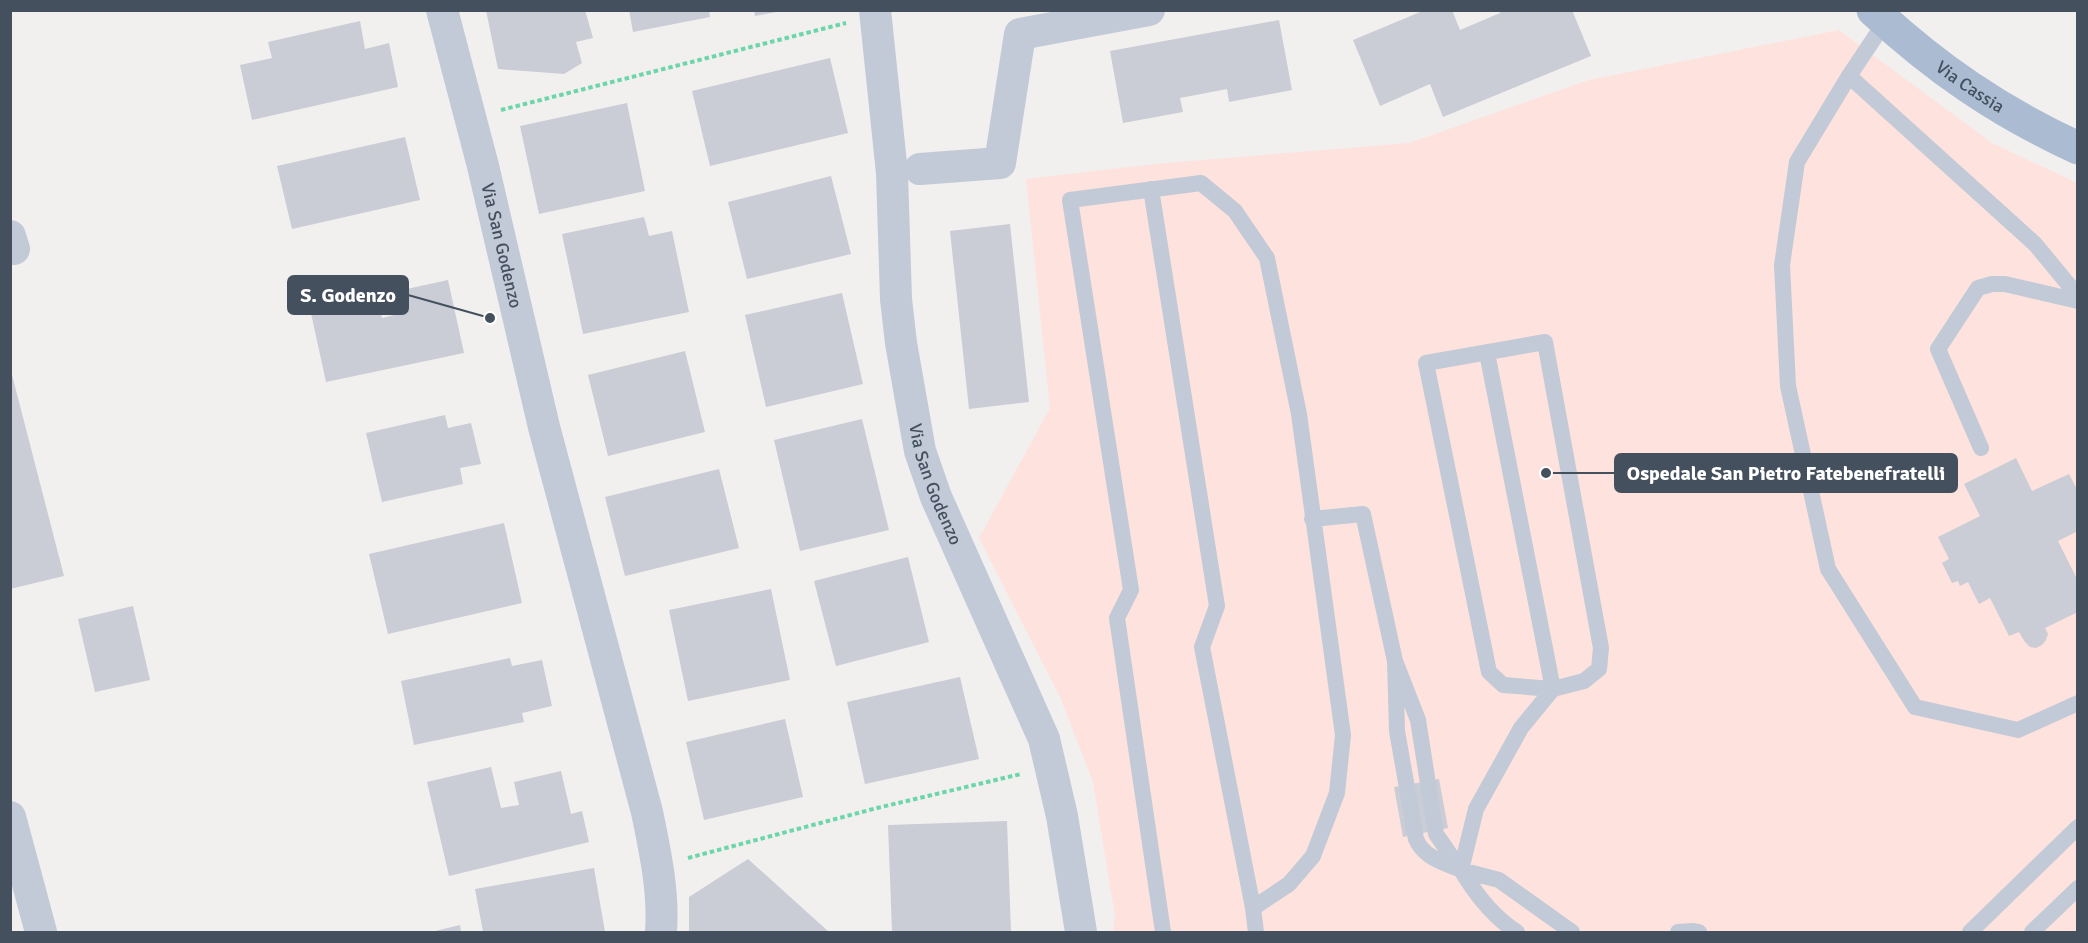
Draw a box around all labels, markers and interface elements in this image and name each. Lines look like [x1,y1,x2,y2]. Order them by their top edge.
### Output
street label: Via Cassia [1931,56,2008,118]
street label: Via San Godenzo [476,181,527,310]
callout: S. Godenzo [288,276,408,314]
text: S. Godenzo [300,283,396,308]
street label: Via San Godenzo [904,422,967,548]
callout: Ospedale San Pietro Fatebenefratelli [1615,454,1957,492]
text: Ospedale San Pietro Fatebenefratelli [1627,461,1945,486]

